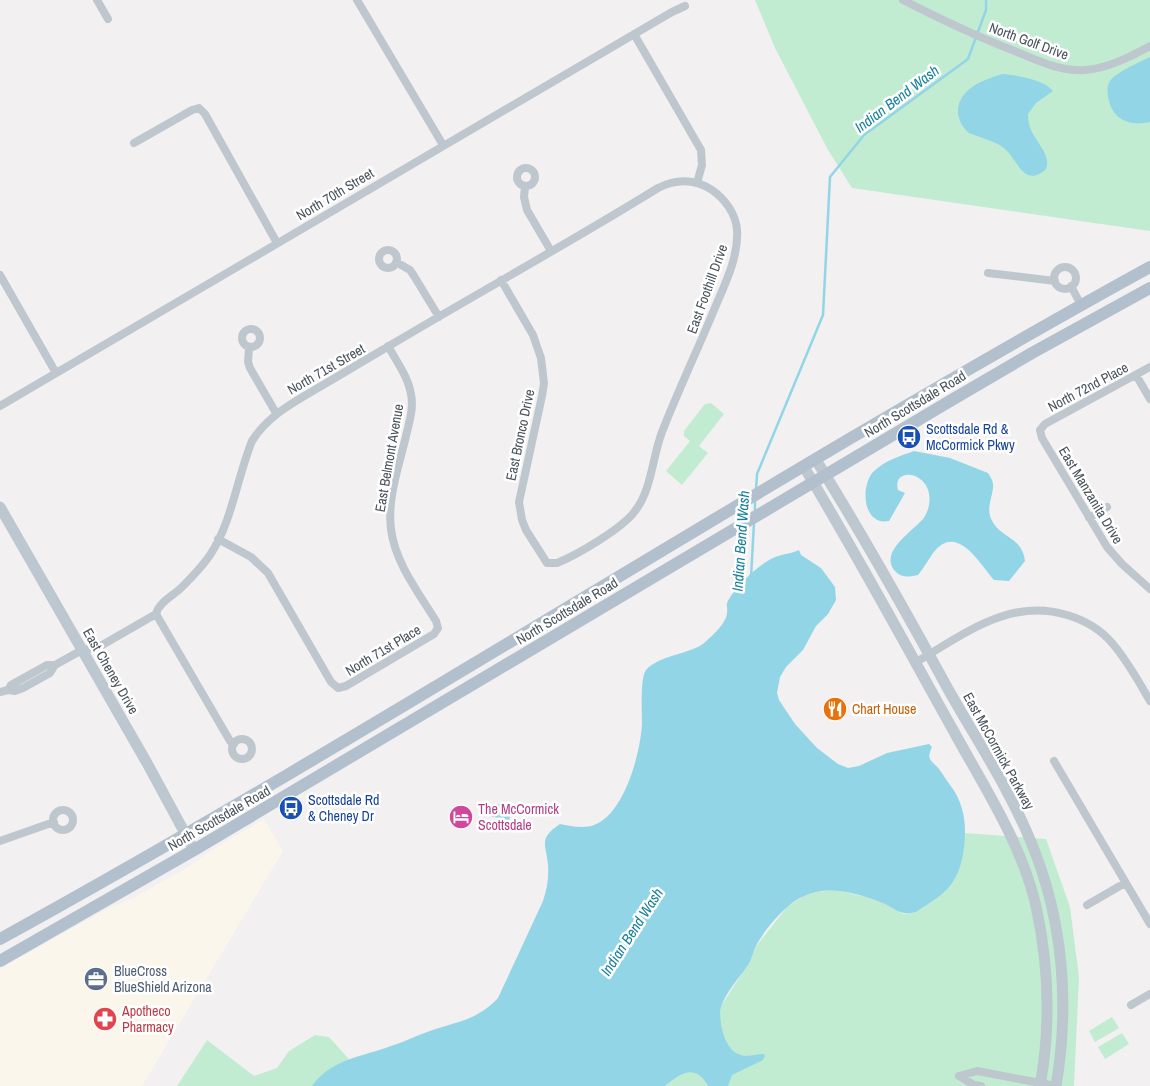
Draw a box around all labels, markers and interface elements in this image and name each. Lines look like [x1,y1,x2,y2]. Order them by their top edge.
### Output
street label: North Golf Drive [987,18,1071,64]
water label: Indian Bend Wash [850,60,943,137]
street label: North 70th Street [293,164,377,224]
street label: East Foothill Drive [682,242,732,336]
street label: North 71st Street [284,340,368,398]
street label: North 72nd Place [1045,358,1131,416]
street label: North Scottsdale Road [861,367,969,441]
street label: East Bronco Drive [502,388,538,482]
street label: East Belmont Avenue [371,402,407,514]
place label: Scottsdale Rd & McCormick Pkwy [926,420,1015,454]
bus stop icon: Scottsdale Rd & McCormick Pkwy [896,424,922,450]
street label: East Manzanita Drive [1055,443,1127,547]
water label: Indian Bend Wash [727,490,755,592]
street label: North Scottsdale Road [513,574,621,648]
street label: North 71st Place [342,620,424,680]
street label: East Cheney Drive [79,625,143,717]
street label: East McCormick Parkway [959,689,1039,813]
restaurant icon: Chart House [822,696,848,722]
place label: Chart House [852,700,916,718]
street label: North Scottsdale Road [164,781,274,855]
place label: Scottsdale Rd & Cheney Dr [308,791,379,825]
bus stop icon: Scottsdale Rd & Cheney Dr [278,795,304,821]
place label: The McCormick Scottsdale [478,800,559,834]
hotel icon: The McCormick Scottsdale [448,804,474,830]
water label: Indian Bend Wash [595,884,668,980]
place label: BlueCross BlueShield Arizona [114,962,212,996]
office icon: BlueCross BlueShield Arizona [83,966,109,992]
place label: Apotheco Pharmacy [121,1002,174,1036]
pharmacy icon: Apotheco Pharmacy [92,1006,118,1032]

